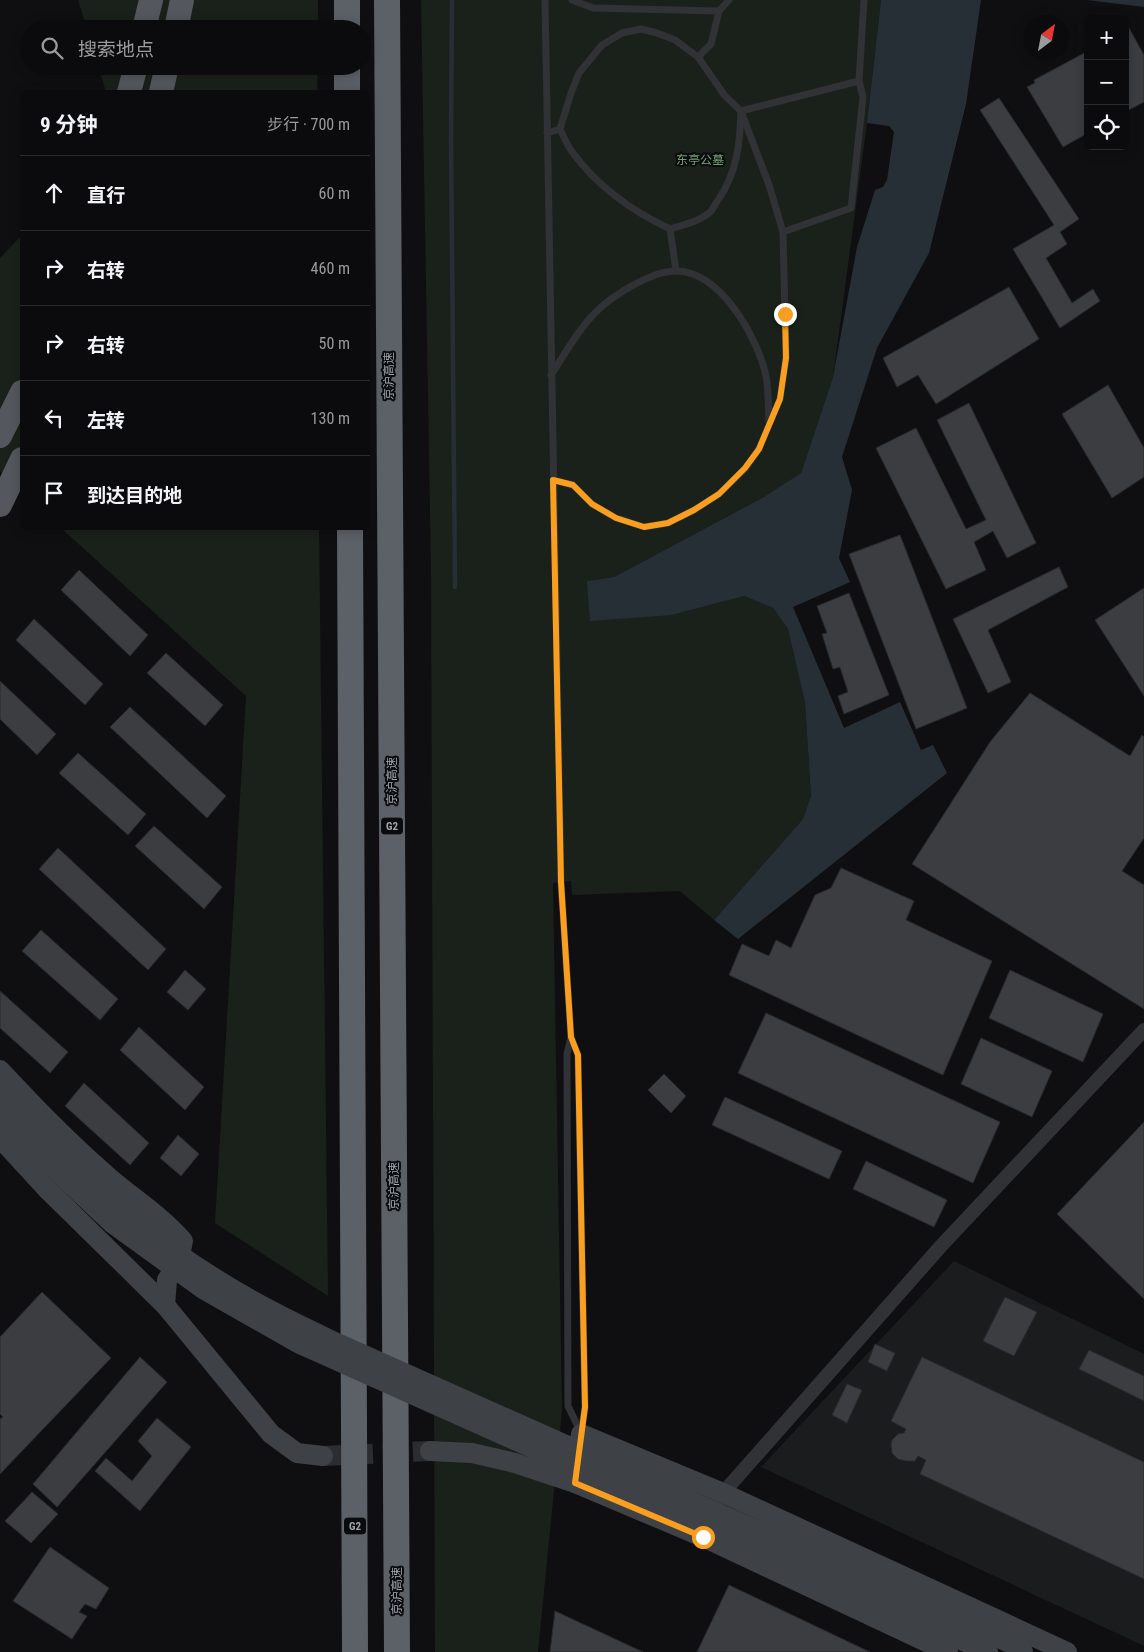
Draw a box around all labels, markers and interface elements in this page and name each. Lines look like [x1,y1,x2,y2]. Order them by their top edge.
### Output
north arrow [1024,15,1069,60]
map controls [1084,15,1129,150]
button: + [1084,15,1129,60]
search box [20,20,370,75]
icon: search [38,34,66,62]
text: 搜索地点 [78,38,154,61]
button: − [1084,60,1129,105]
button: locate [1084,105,1129,150]
text: 9 分钟 [40,113,97,137]
text: 步行 · 700 m [267,115,350,134]
park label: 东亭公墓 [676,153,724,167]
icon: ahead [40,179,68,207]
text: 直行 [87,184,125,207]
text: 60 m [318,184,350,203]
icon: right [40,254,68,282]
text: 右转 [87,259,125,282]
text: 460 m [311,259,350,278]
route end [774,303,797,326]
icon: right [40,329,68,357]
text: 右转 [87,334,125,357]
text: 50 m [318,334,350,353]
street label: 京沪高速 [382,352,396,400]
icon: left [40,404,68,432]
text: 左转 [87,409,125,432]
text: 130 m [311,409,350,428]
icon: arrive [40,479,68,507]
text: 到达目的地 [87,484,182,507]
street label: 京沪高速 [385,757,399,805]
road number: G2 [381,818,403,834]
street label: 京沪高速 [387,1162,401,1210]
road number: G2 [344,1518,366,1534]
route start [692,1526,715,1549]
street label: 京沪高速 [390,1567,404,1615]

